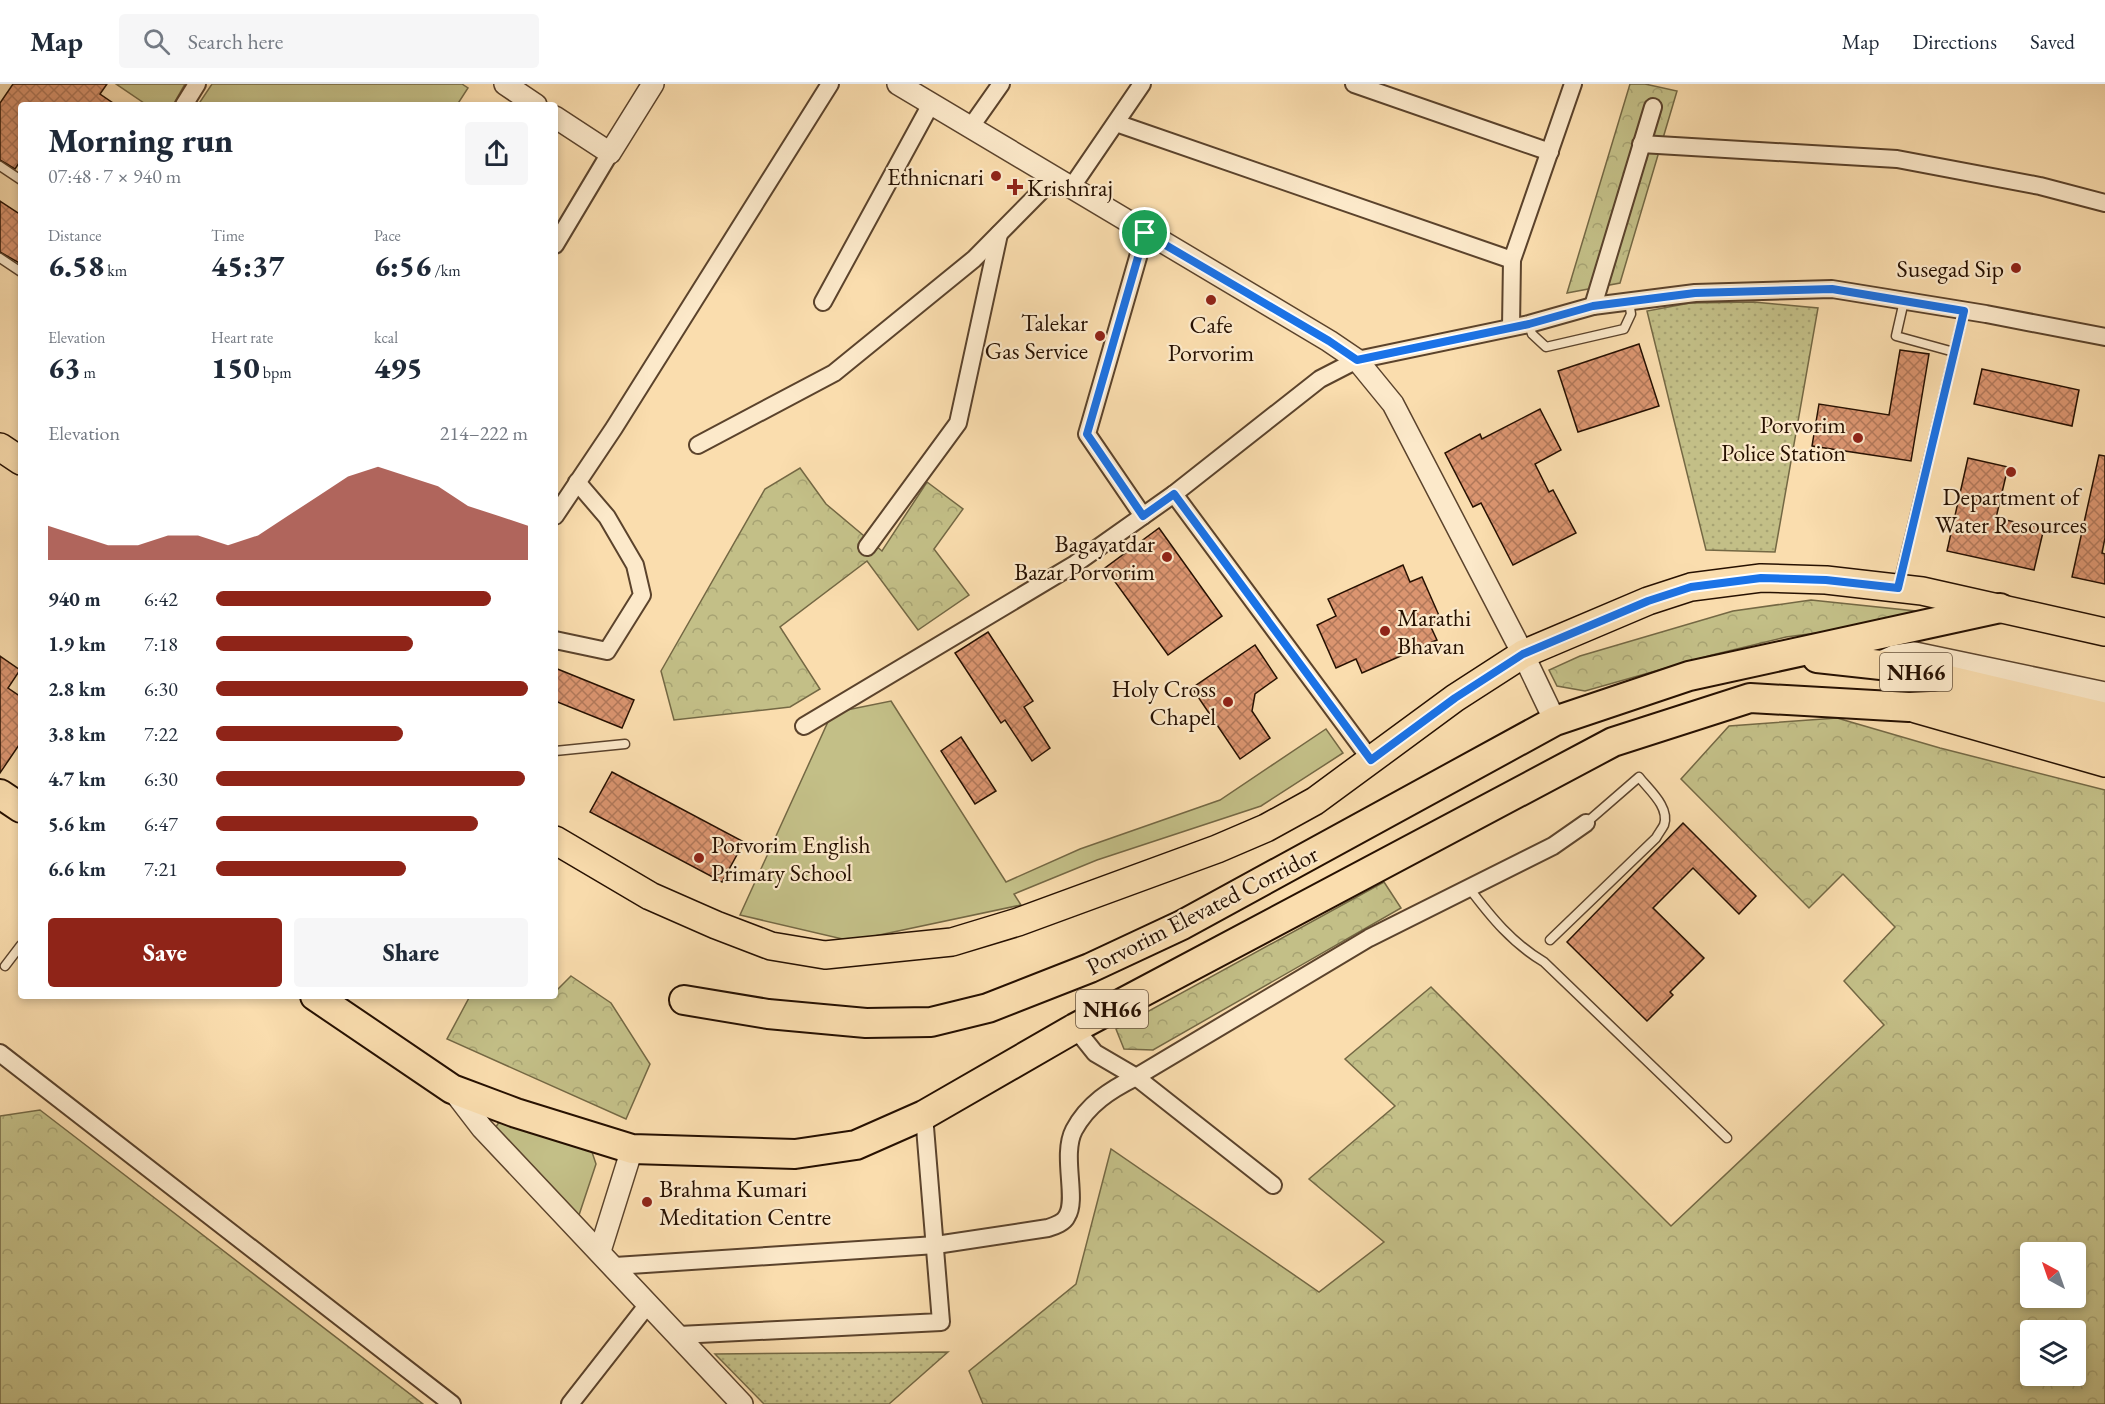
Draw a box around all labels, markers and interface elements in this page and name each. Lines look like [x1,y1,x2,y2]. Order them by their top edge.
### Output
search box [119,14,539,68]
text: Map [30,23,83,59]
icon: search [140,25,173,58]
text: Search here [188,27,283,56]
text: Map [1842,28,1879,55]
text: Directions [1912,28,1997,55]
text: Saved [2030,28,2075,55]
text: Morning run [48,119,233,162]
button: share [465,122,528,185]
place label: Ethnicnari [887,161,984,192]
text: 07:48 · 7 × 940 m [48,163,181,189]
marker: Ethnicnari [989,169,1003,183]
place label: Krishnraj [1027,172,1113,203]
marker: Krishnraj [1008,180,1022,194]
pin [1119,207,1170,258]
icon: arrive [1128,216,1161,249]
text: Distance [48,225,101,246]
text: Time [211,225,244,246]
text: Pace [374,225,401,246]
text: 6.58 [48,246,104,285]
text: 45:37 [211,246,284,285]
text: 6:56 [374,246,431,285]
place label: Susegad Sip [1897,253,2004,284]
text: km [104,260,127,281]
text: /km [431,260,461,281]
marker: Susegad Sip [2009,261,2023,275]
marker: Cafe Porvorim [1204,293,1218,307]
place label: Talekar Gas Service [985,307,1088,366]
place label: Cafe Porvorim [1168,309,1254,368]
text: Elevation [48,327,106,348]
text: Heart rate [211,327,273,348]
text: kcal [374,327,398,348]
marker: Talekar Gas Service [1093,329,1107,343]
text: 63 [48,348,80,387]
text: 150 [211,348,260,387]
text: 495 [374,348,423,387]
text: m [80,362,96,383]
text: bpm [260,362,292,383]
place label: Porvorim Police Station [1721,409,1846,468]
text: Elevation [48,420,120,446]
text: 214–222 m [440,420,528,446]
marker: Porvorim Police Station [1851,431,1865,445]
marker: Department of Water Resources [2004,465,2018,479]
place label: Department of Water Resources [1935,481,2087,540]
place label: Bagayatdar Bazar Porvorim [1014,528,1155,587]
marker: Bagayatdar Bazar Porvorim [1160,550,1174,564]
text: 940 m [48,586,101,612]
text: 6:42 [144,586,178,612]
place label: Marathi Bhavan [1397,602,1471,661]
marker: Marathi Bhavan [1378,624,1392,638]
text: 1.9 km [48,631,106,657]
text: 7:18 [144,631,178,657]
road number: NH66 [1880,653,1952,691]
place label: Holy Cross Chapel [1112,673,1216,732]
text: 2.8 km [48,676,106,702]
text: 6:30 [144,676,178,702]
marker: Holy Cross Chapel [1221,695,1235,709]
text: 3.8 km [48,721,106,747]
text: 7:22 [144,721,178,747]
text: 4.7 km [48,766,106,792]
text: 6:30 [144,766,178,792]
text: 5.6 km [48,811,106,837]
text: 6:47 [144,811,178,837]
place label: Porvorim English Primary School [711,829,871,888]
street label: Porvorim Elevated Corridor [1081,838,1323,982]
marker: Porvorim English Primary School [692,851,706,865]
text: 6.6 km [48,856,106,882]
text: 7:21 [144,856,178,882]
button: Save [48,918,282,987]
button: Share [294,918,528,987]
road number: NH66 [1076,990,1148,1028]
place label: Brahma Kumari Meditation Centre [659,1173,831,1232]
marker: Brahma Kumari Meditation Centre [640,1195,654,1209]
north arrow [2020,1242,2086,1308]
map controls [2020,1242,2086,1386]
button: layers [2020,1320,2086,1386]

